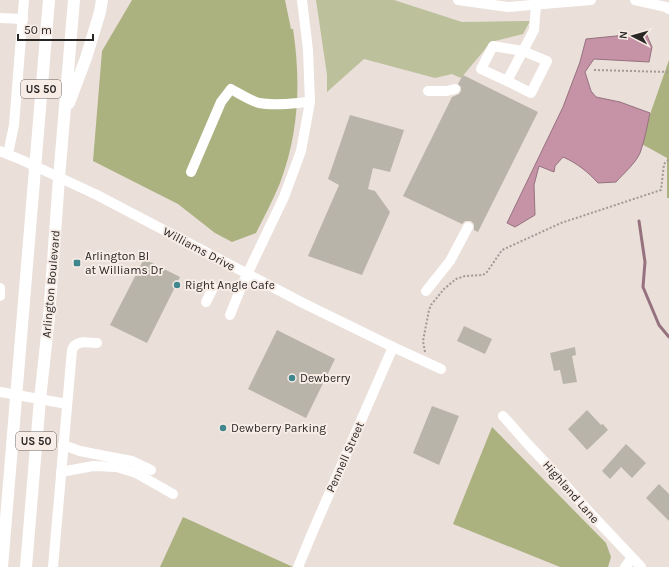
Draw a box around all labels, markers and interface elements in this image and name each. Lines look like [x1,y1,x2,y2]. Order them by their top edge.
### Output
scale bar [18,16,93,42]
north arrow [613,16,653,56]
text: 50 m [24,23,52,37]
text: N [617,30,630,40]
road number: US 50 [21,80,61,98]
street label: Williams Drive [161,224,237,274]
street label: Arlington Boulevard [39,229,63,339]
place label: Arlington Bl at Williams Dr [85,249,163,277]
marker: Arlington Bl at Williams Dr [72,258,82,268]
place label: Right Angle Cafe [185,278,275,292]
marker: Right Angle Cafe [172,280,182,290]
place label: Dewberry [300,371,351,385]
marker: Dewberry [287,373,297,383]
street label: Pennell Street [323,419,367,495]
place label: Dewberry Parking [231,421,326,435]
marker: Dewberry Parking [218,423,228,433]
road number: US 50 [16,432,56,450]
street label: Highland Lane [540,458,602,526]

